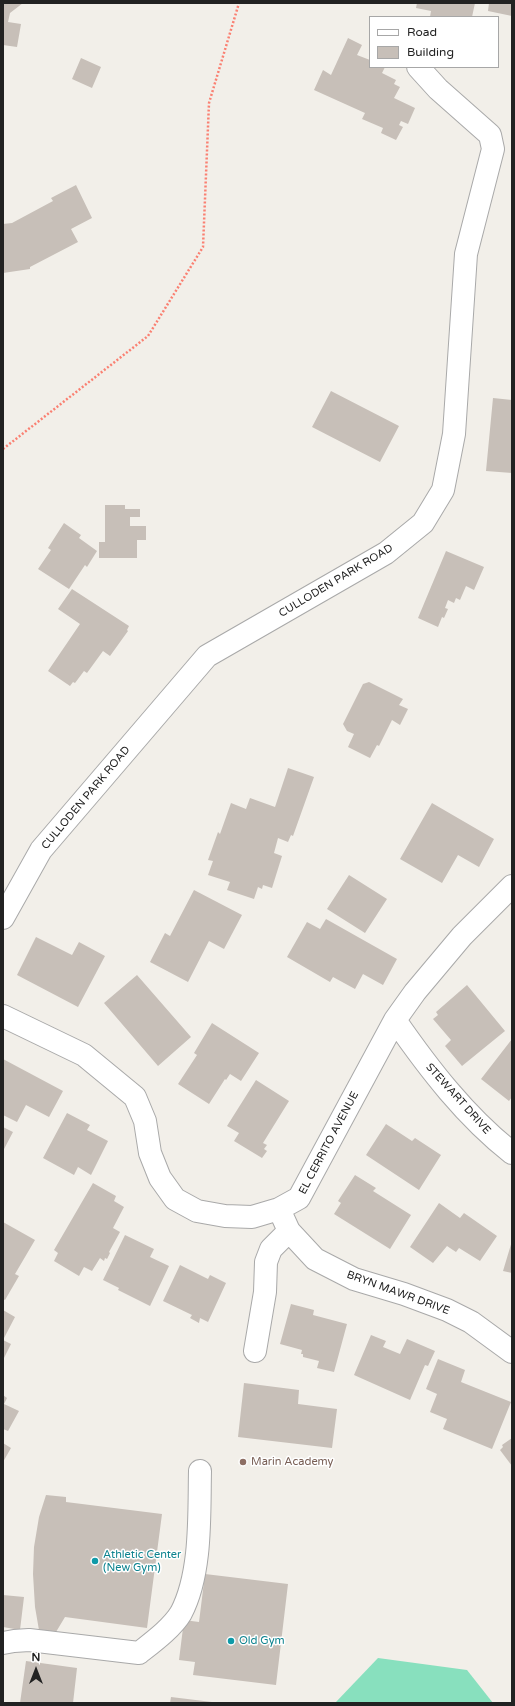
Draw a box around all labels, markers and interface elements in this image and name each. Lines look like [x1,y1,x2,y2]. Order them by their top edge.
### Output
legend [369,16,499,68]
text: Road [407,25,437,39]
text: Building [407,45,454,59]
street label: CULLODEN PARK ROAD [277,542,395,620]
street label: CULLODEN PARK ROAD [39,744,133,852]
street label: STEWART DRIVE [423,1061,493,1137]
street label: EL CERRITO AVENUE [296,1089,362,1197]
street label: BRYN MAWR DRIVE [345,1268,451,1318]
place label: Marin Academy [251,1455,334,1469]
marker: Marin Academy [238,1457,248,1467]
place label: Athletic Center (New Gym) [103,1548,181,1574]
marker: Athletic Center (New Gym) [90,1556,100,1566]
place label: Old Gym [239,1634,285,1648]
marker: Old Gym [226,1636,236,1646]
north arrow [16,1650,56,1690]
text: N [32,1651,40,1664]

